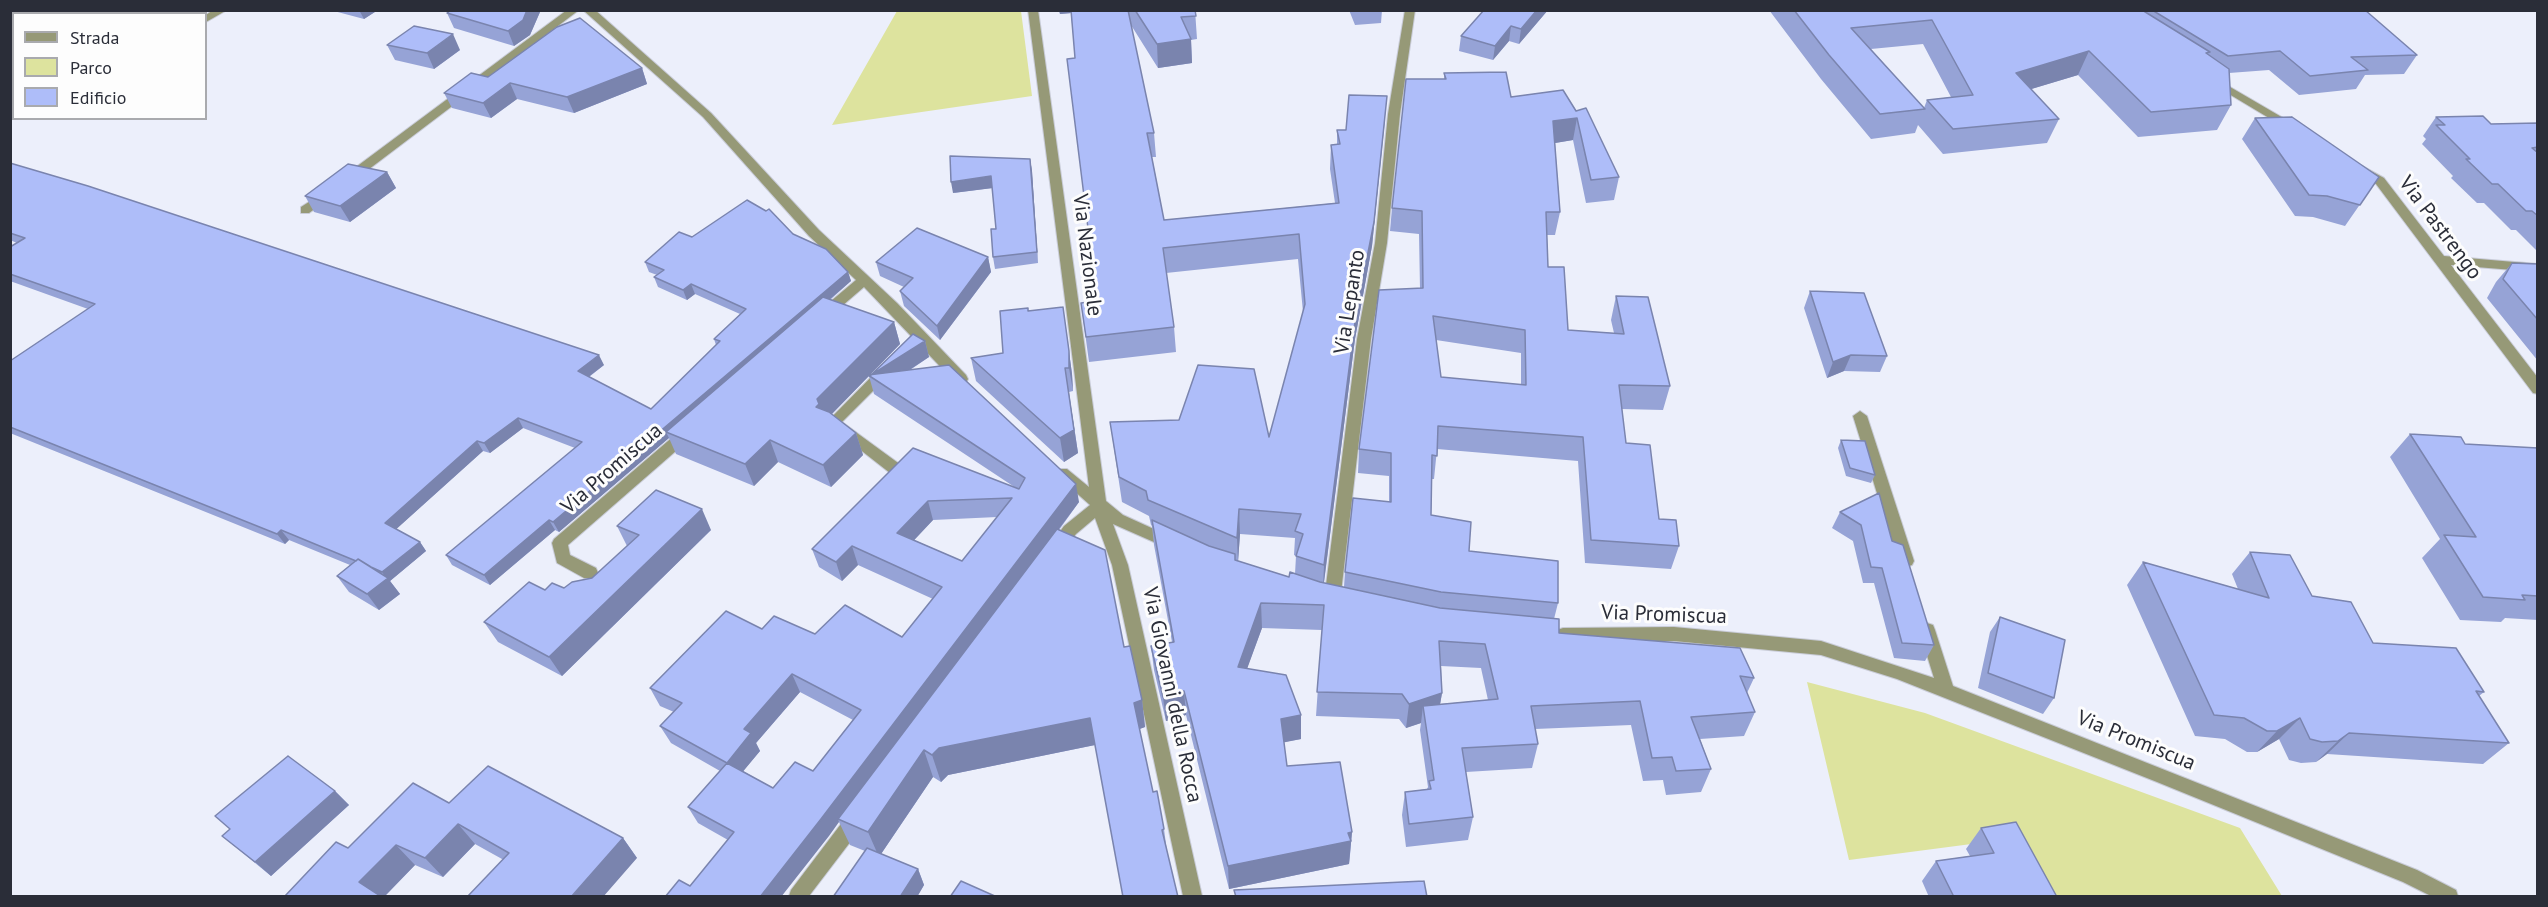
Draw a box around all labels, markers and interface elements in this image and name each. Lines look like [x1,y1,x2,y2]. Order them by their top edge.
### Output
legend [12,12,207,120]
text: Strada [70,26,119,49]
text: Parco [70,56,112,79]
text: Edificio [70,86,126,109]
street label: Via Pastrengo [2393,171,2487,285]
street label: Via Nazionale [1067,192,1107,318]
street label: Via Lepanto [1329,248,1371,356]
street label: Via Promiscua [556,418,668,520]
street label: Via Giovanni della Rocca [1137,585,1207,805]
street label: Via Promiscua [1601,600,1727,630]
street label: Via Promiscua [2073,706,2199,776]

